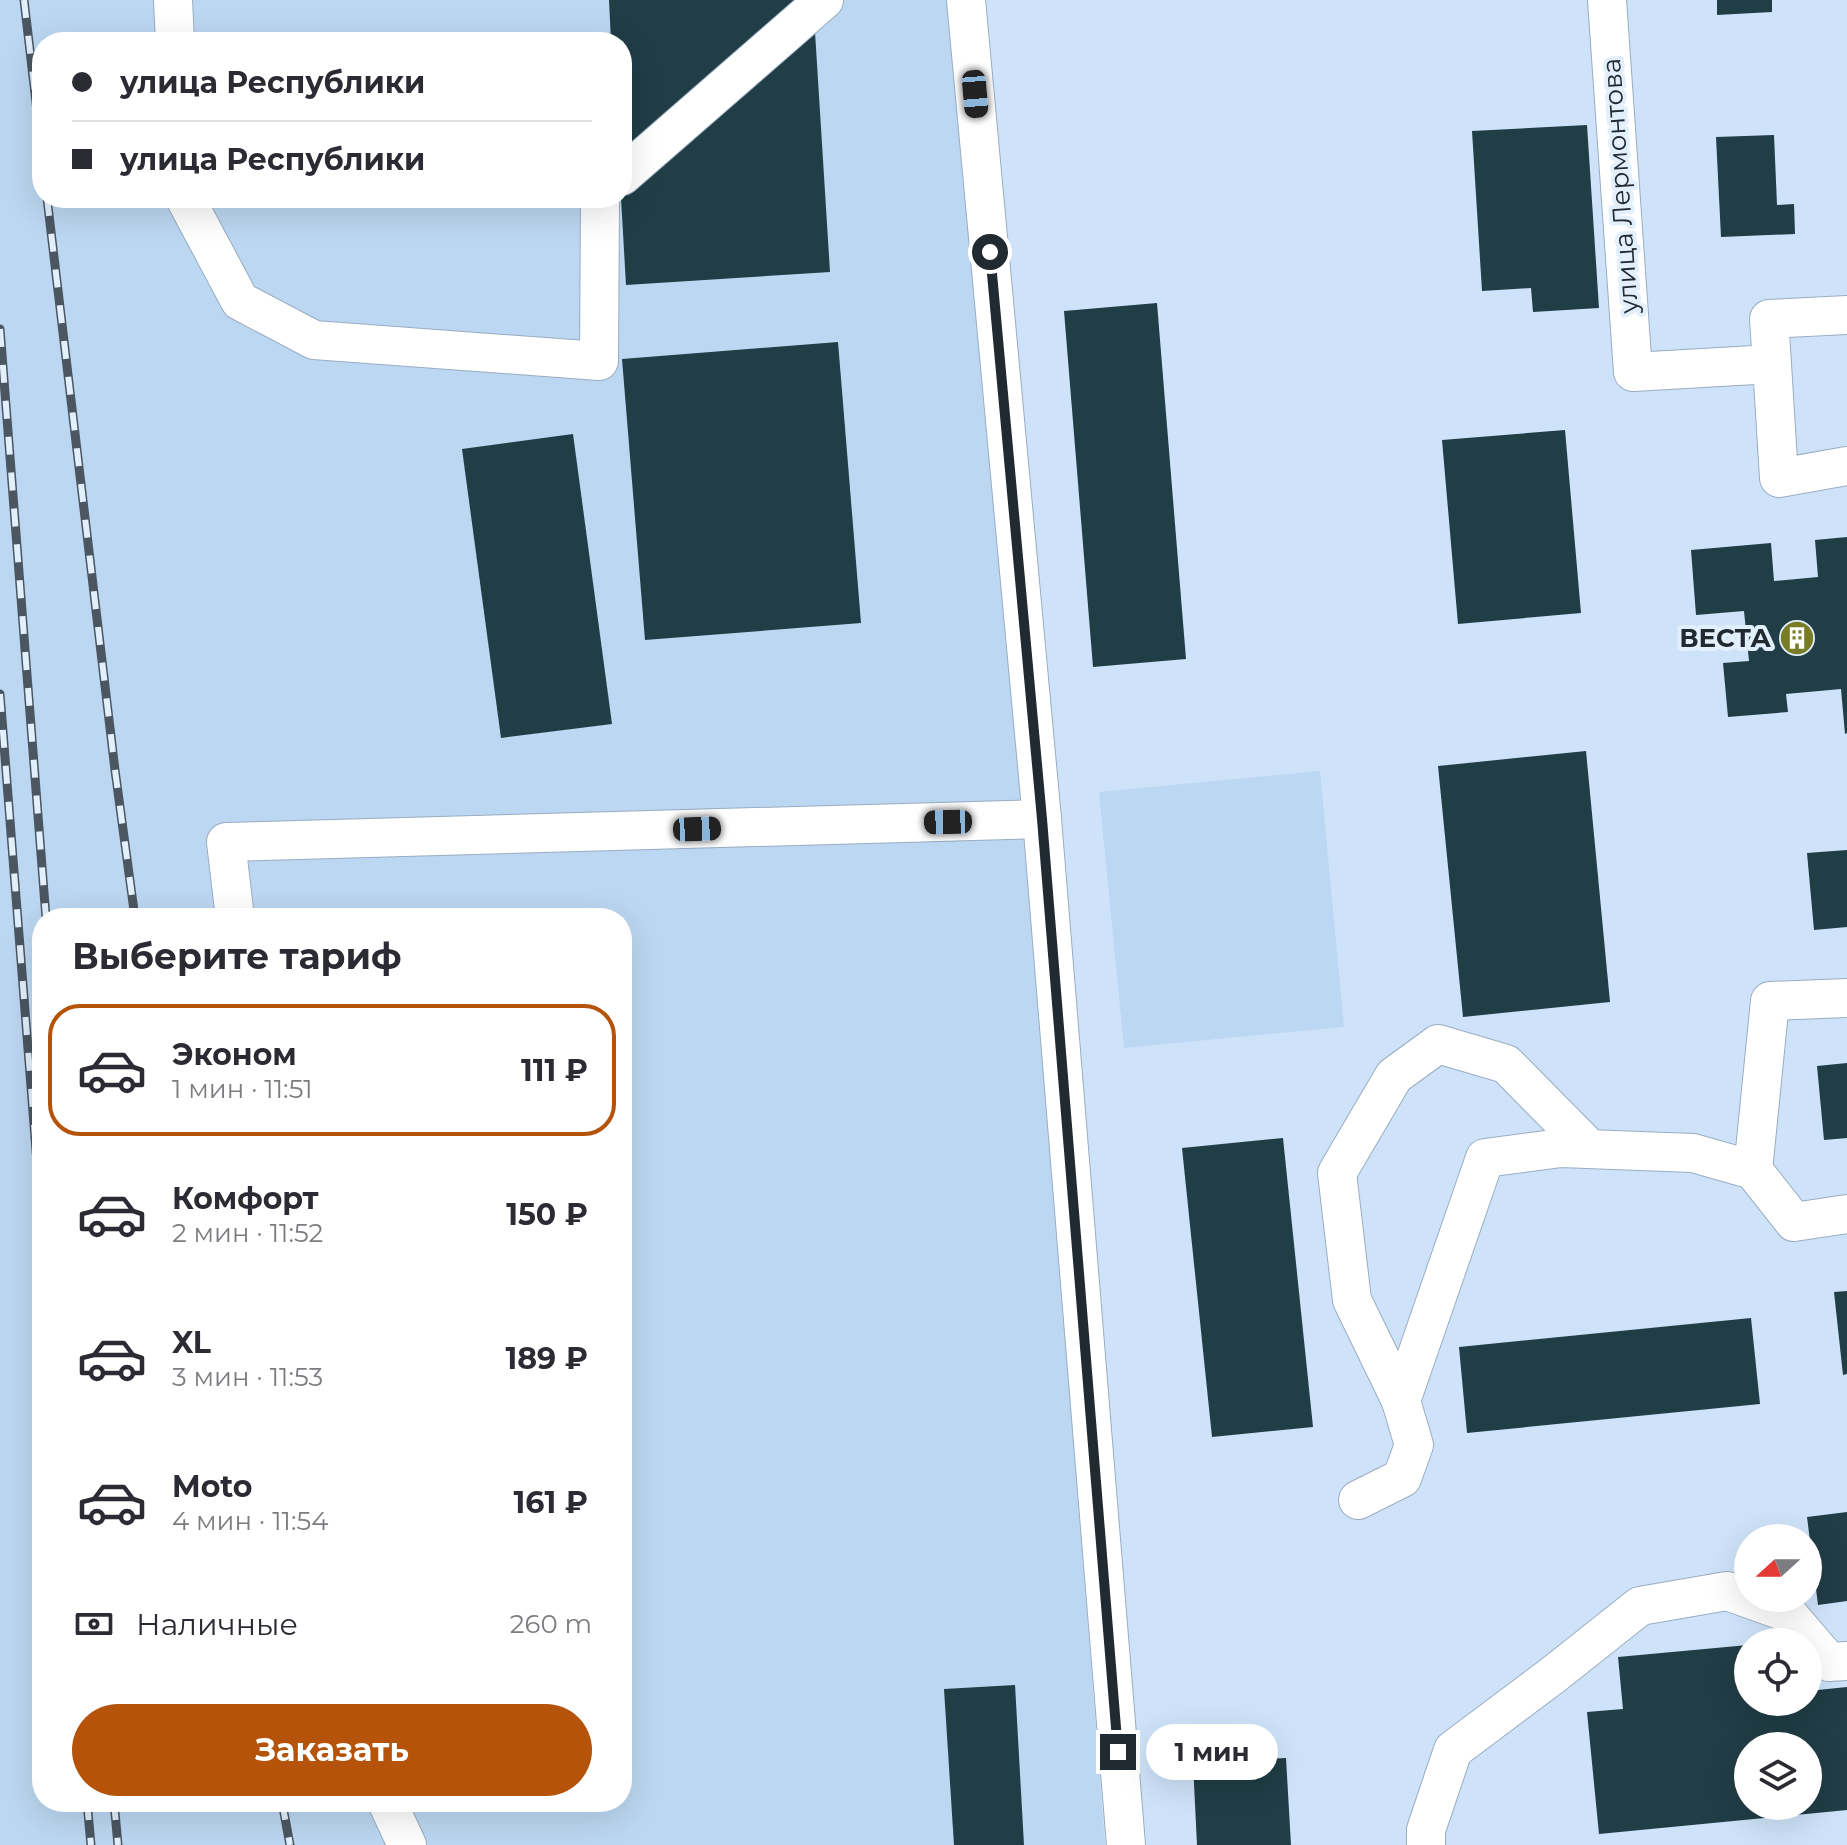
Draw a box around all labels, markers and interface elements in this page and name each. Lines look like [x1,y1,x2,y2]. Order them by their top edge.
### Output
street label: улица Лермонтова [1595,57,1645,316]
text: улица Республики [120,64,425,101]
car [961,69,989,119]
text: улица Республики [120,141,425,178]
route start [972,234,1008,270]
building icon: ВЕСТА [1778,619,1816,657]
place label: ВЕСТА [1679,622,1771,654]
car [924,810,972,834]
car [673,816,721,842]
text: Выберите тариф [72,934,402,978]
icon: car [76,1034,148,1106]
text: Эконом [172,1036,297,1073]
text: 111 ₽ [521,1052,588,1089]
text: 1 мин · 11:51 [172,1073,313,1105]
icon: car [76,1178,148,1250]
text: Комфорт [172,1180,319,1217]
text: 150 ₽ [506,1196,588,1233]
text: 2 мин · 11:52 [172,1217,323,1249]
icon: car [76,1322,148,1394]
text: XL [172,1324,211,1361]
text: 189 ₽ [506,1340,588,1377]
text: 3 мин · 11:53 [172,1361,323,1393]
icon: car [76,1466,148,1538]
text: Moto [172,1468,253,1505]
text: 161 ₽ [514,1484,588,1521]
text: 4 мин · 11:54 [172,1505,328,1537]
north arrow [1734,1524,1822,1612]
map controls [1734,1524,1822,1820]
icon: cash [72,1602,116,1646]
text: Наличные [136,1606,298,1643]
text: 260 m [510,1608,592,1640]
button: locate [1734,1628,1822,1716]
button: Заказать [72,1704,592,1796]
callout: 1 мин [1146,1724,1278,1780]
button: layers [1734,1732,1822,1820]
route end [1100,1734,1136,1770]
text: 1 мин [1174,1736,1250,1768]

